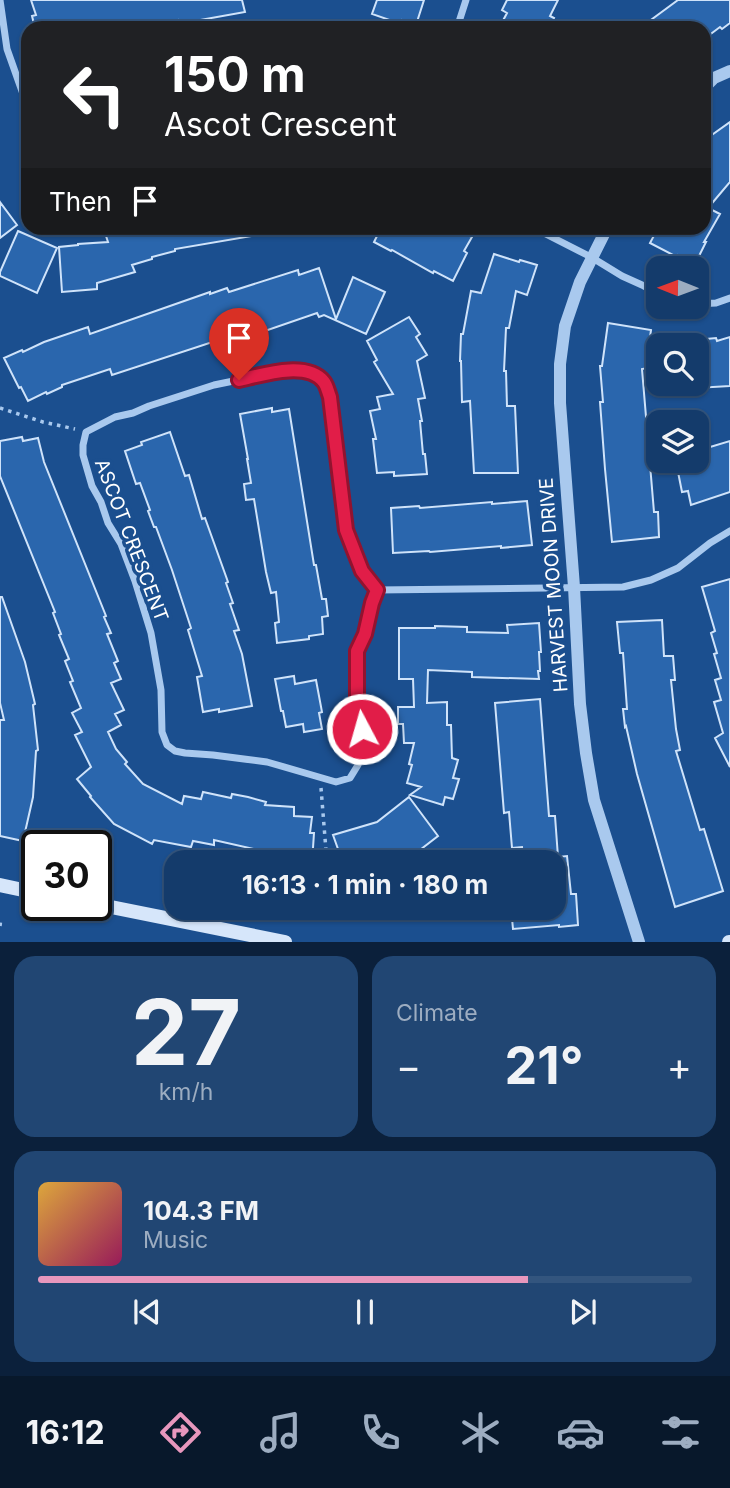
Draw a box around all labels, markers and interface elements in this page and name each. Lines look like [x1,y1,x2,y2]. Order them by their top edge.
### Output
text: 150 m [164,45,306,104]
icon: left [49,49,140,140]
text: Ascot Crescent [164,105,397,144]
icon: arrive [126,182,164,220]
text: Then [49,186,112,217]
north arrow [646,256,709,318]
map controls [646,256,709,473]
pin [209,308,269,380]
icon: arrive [220,319,258,357]
button: search [646,333,709,396]
button: layers [646,410,709,473]
street label: ASCOT CRESCENT [90,456,173,625]
street label: HARVEST MOON DRIVE [535,477,572,693]
position arrow [325,692,399,766]
speed limit sign: 30 [21,830,112,921]
text: 16:13 · 1 min · 180 m [242,869,488,900]
text: 27 [131,977,241,1087]
text: Climate [396,999,478,1027]
text: 21° [504,1034,584,1097]
text: − [396,1043,421,1089]
text: + [667,1043,692,1089]
text: km/h [159,1078,213,1106]
text: 104.3 FM [143,1195,259,1226]
text: Music [143,1226,208,1254]
icon: previous [128,1293,166,1331]
icon: pause [346,1293,384,1331]
icon: next [564,1293,602,1331]
icon: directions [156,1408,205,1457]
icon: music [256,1408,305,1457]
icon: phone [356,1408,405,1457]
icon: climate [456,1408,505,1457]
icon: car [556,1408,605,1457]
icon: filters [656,1408,705,1457]
text: 16:12 [25,1413,105,1452]

